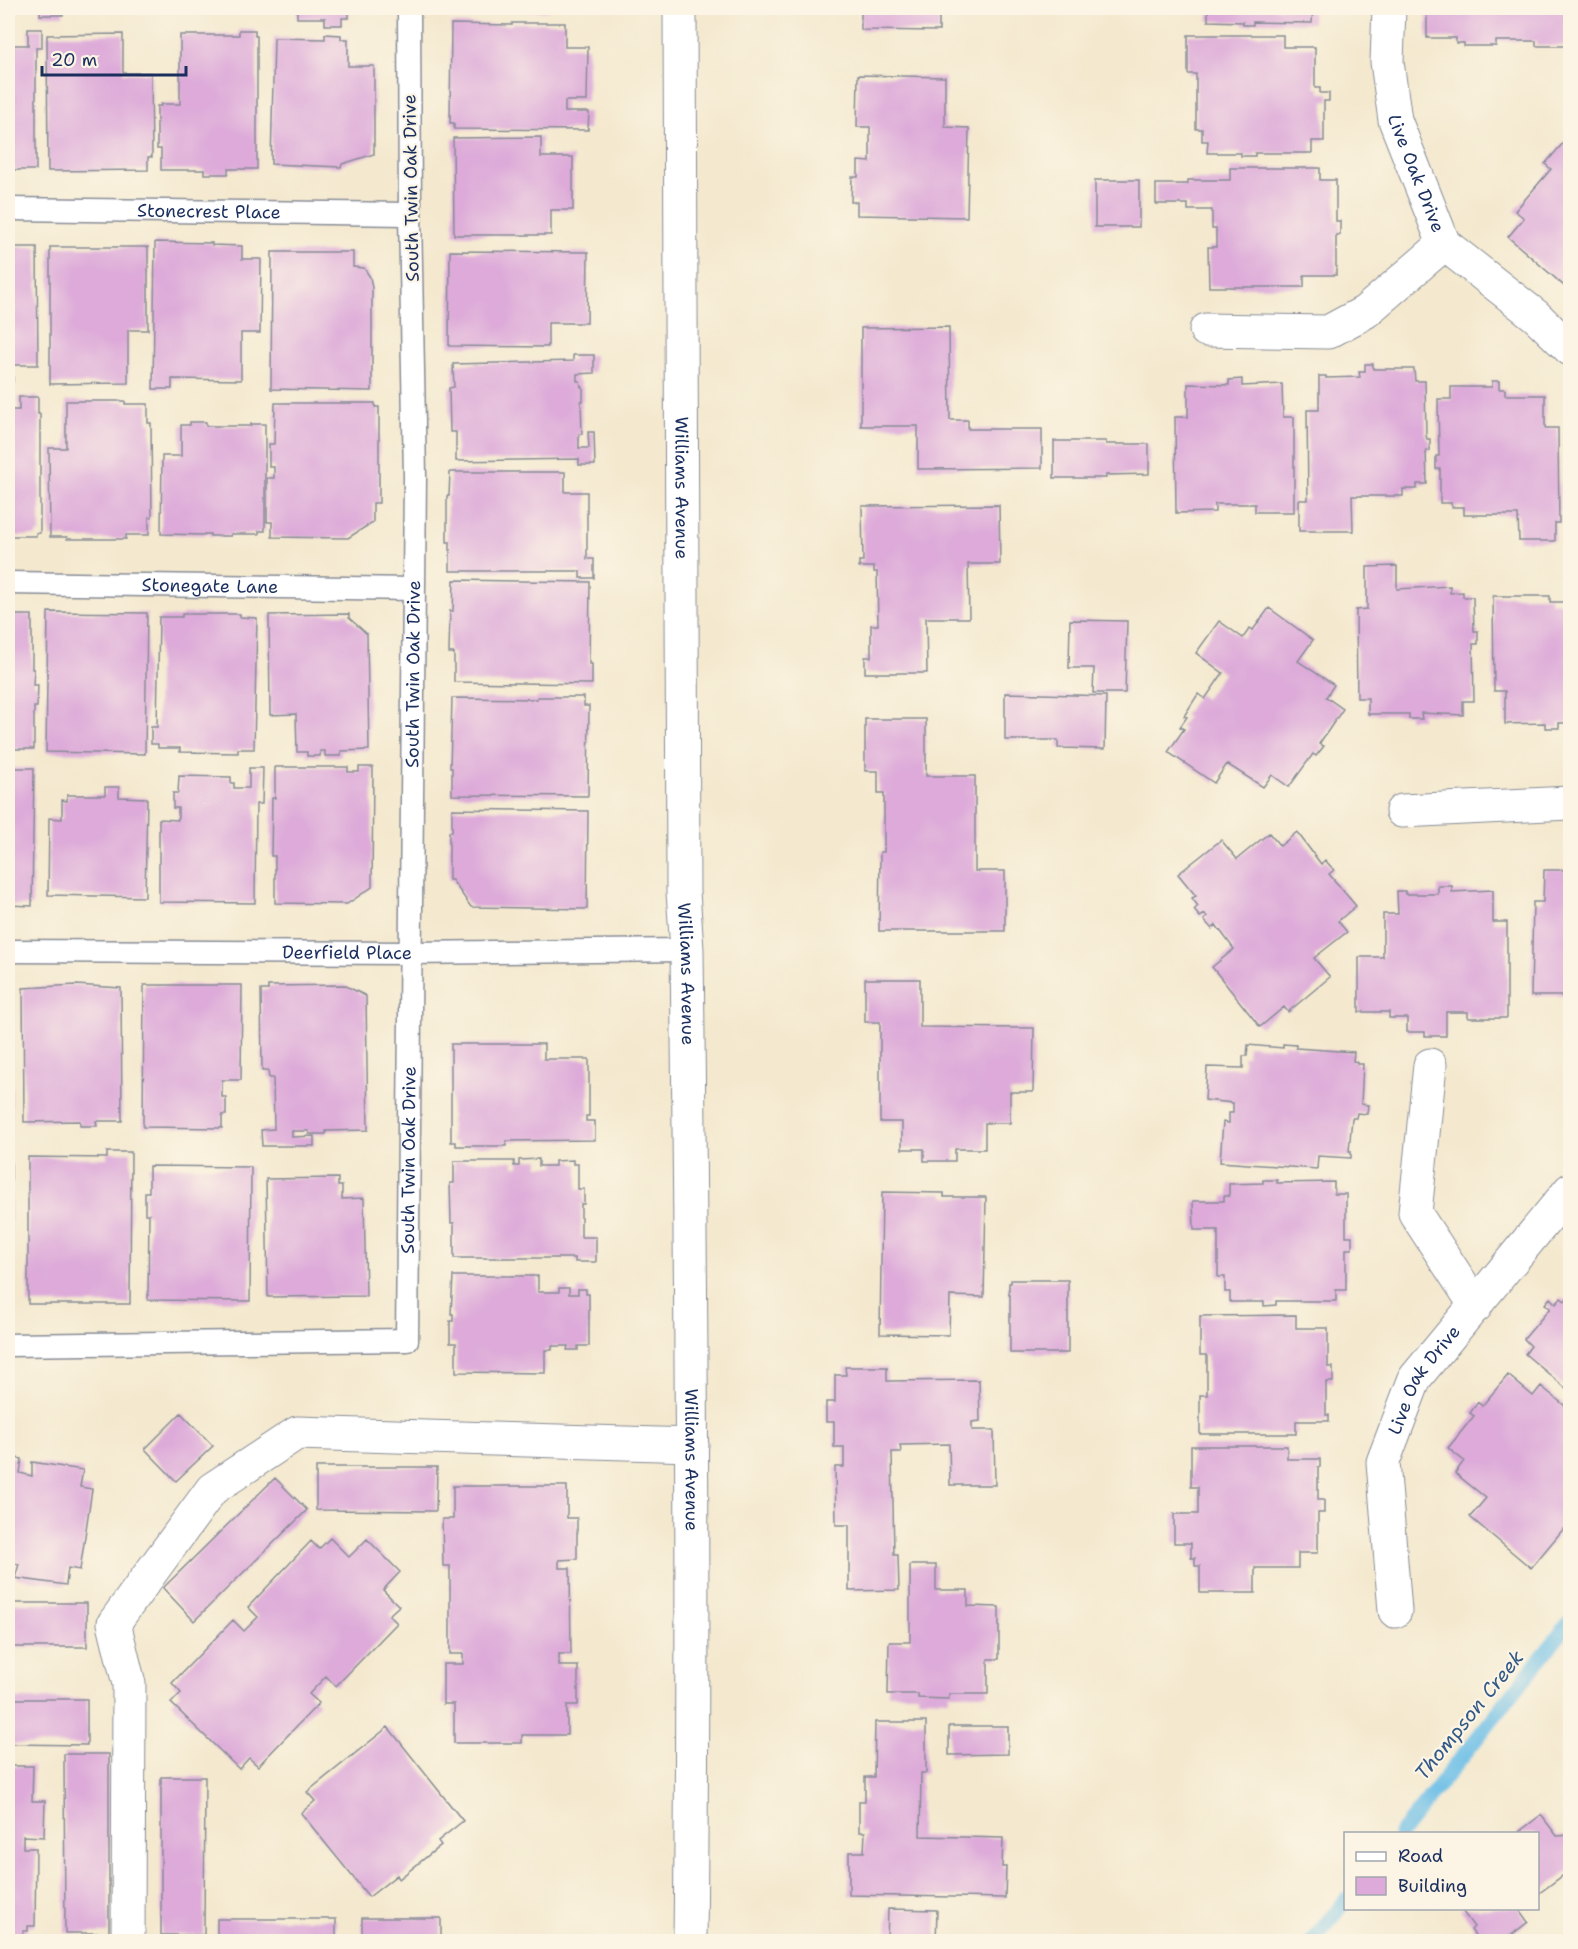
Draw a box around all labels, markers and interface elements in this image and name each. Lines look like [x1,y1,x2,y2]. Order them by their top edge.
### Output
scale bar [42,39,186,77]
text: 20 m [51,48,97,72]
street label: South Twin Oak Drive [397,94,425,282]
street label: Live Oak Drive [1382,113,1450,236]
street label: Stonecrest Place [137,199,281,224]
street label: Williams Avenue [669,417,694,559]
street label: Stonegate Lane [141,573,279,599]
street label: South Twin Oak Drive [400,580,426,768]
street label: Williams Avenue [672,902,700,1045]
street label: Deerfield Place [282,940,412,965]
street label: South Twin Oak Drive [396,1066,422,1254]
street label: Live Oak Drive [1382,1320,1466,1438]
street label: Williams Avenue [679,1388,704,1531]
water label: Thompson Creek [1409,1644,1530,1785]
legend [1344,1832,1539,1910]
text: Road [1398,1844,1443,1868]
text: Building [1398,1874,1467,1898]

